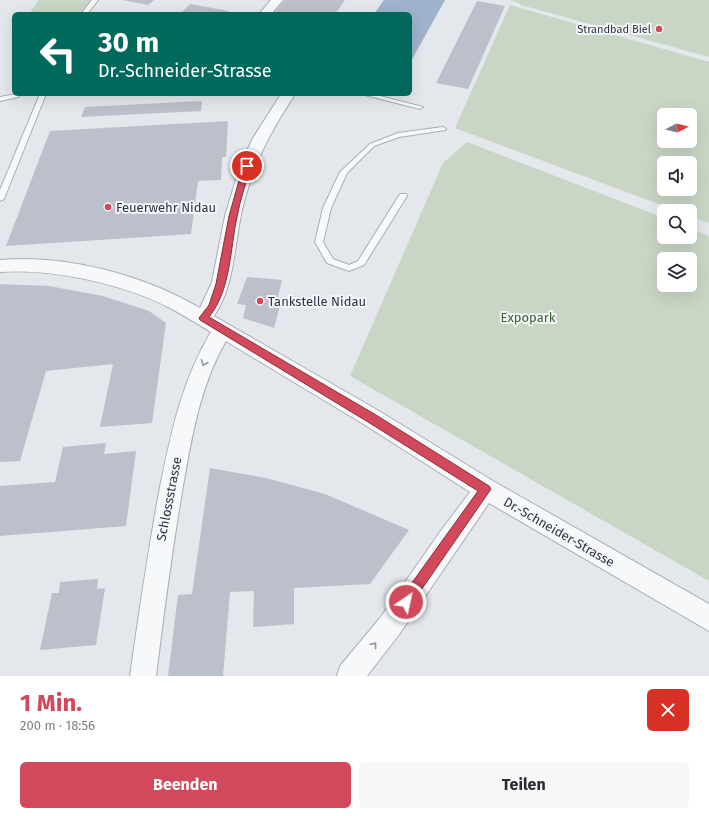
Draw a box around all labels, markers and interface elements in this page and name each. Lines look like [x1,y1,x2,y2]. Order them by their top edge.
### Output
place label: Strandbad Biel [577,23,651,36]
marker: Strandbad Biel [654,24,664,34]
text: 30 m [98,26,159,59]
icon: left [32,28,84,80]
text: Dr.-Schneider-Strasse [98,60,272,82]
north arrow [657,108,697,148]
map controls [657,108,697,292]
pin [230,149,264,183]
icon: arrive [236,155,258,177]
button: sound [657,156,697,196]
place label: Feuerwehr Nidau [116,200,216,215]
marker: Feuerwehr Nidau [103,202,113,212]
button: search [657,204,697,244]
button: layers [657,252,697,292]
place label: Tankstelle Nidau [268,294,366,309]
marker: Tankstelle Nidau [255,296,265,306]
park label: Expopark [501,310,556,325]
one-way arrow [200,360,208,367]
street label: Schlossstrasse [153,456,185,542]
street label: Dr.-Schneider-Strasse [501,494,617,570]
position arrow [385,581,427,623]
one-way arrow [369,643,376,650]
text: 1 Min. [20,689,82,717]
button: close [647,689,689,731]
text: 200 m · 18:56 [20,718,95,733]
button: Beenden [20,762,351,808]
button: Teilen [359,762,689,808]

